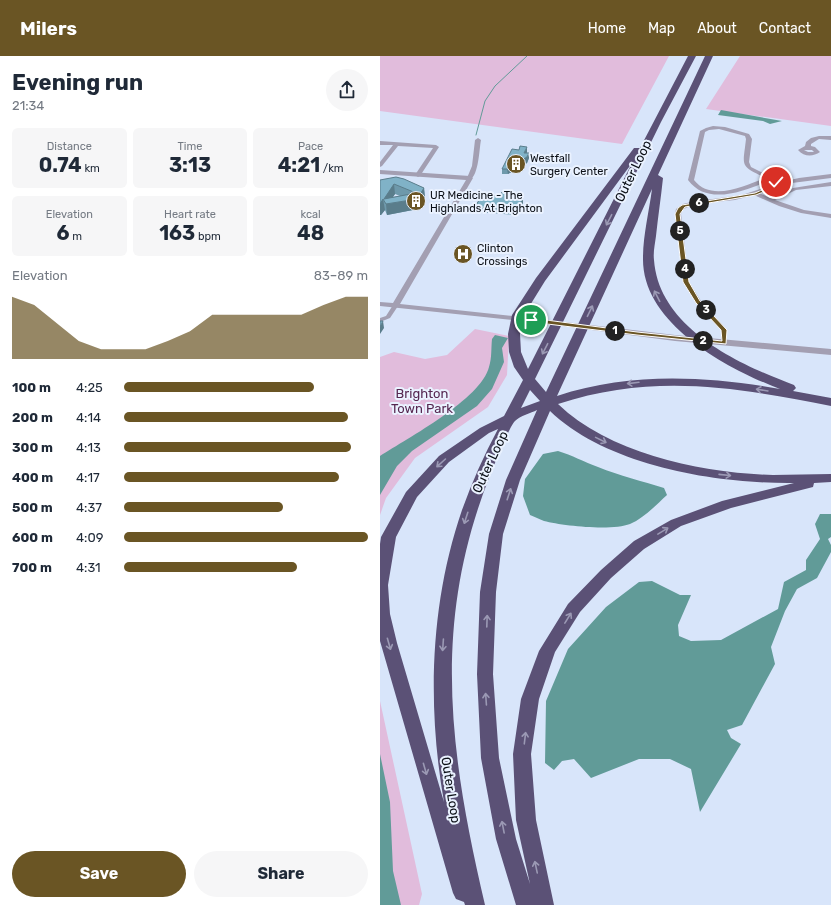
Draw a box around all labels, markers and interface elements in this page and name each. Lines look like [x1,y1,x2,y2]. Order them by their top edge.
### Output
text: Milers [20,17,77,40]
text: Home [588,20,626,37]
text: Map [648,20,675,37]
text: About [697,20,737,37]
text: Contact [759,20,811,37]
text: Evening run [12,69,143,96]
button: share [326,69,368,111]
text: 21:34 [12,98,44,113]
street label: Outer Loop [612,138,654,204]
text: Distance [47,140,92,153]
text: Time [178,140,202,153]
text: Pace [298,140,323,153]
place label: Westfall Surgery Center [530,152,608,178]
text: 0.74 [39,153,82,177]
text: 3:13 [169,153,211,177]
text: 4:21 [278,153,320,177]
building icon: Westfall Surgery Center [505,153,527,175]
text: km [82,162,100,175]
text: /km [320,162,344,175]
pin [759,165,793,199]
icon: check [765,171,787,193]
place label: UR Medicine - The Highlands At Brighton [430,189,542,215]
building icon: UR Medicine - The Highlands At Brighton [405,190,427,212]
pin: 6 [689,193,709,213]
text: 6 [695,196,703,209]
text: Elevation [46,208,93,221]
text: Heart rate [164,208,216,221]
text: kcal [301,208,321,221]
one-way arrow [605,214,612,226]
text: 6 [57,221,70,245]
text: 163 [159,221,195,245]
text: 48 [297,221,324,245]
pin: 5 [670,221,690,241]
text: 5 [676,224,684,237]
text: m [70,230,82,243]
text: bpm [195,230,221,243]
place label: Clinton Crossings [477,242,528,268]
hospital icon: Clinton Crossings [452,243,474,265]
pin: 4 [675,259,695,279]
text: 4 [681,262,689,275]
text: Elevation [12,268,68,283]
text: 83–89 m [314,268,368,283]
one-way arrow [653,290,660,302]
pin: 3 [696,300,716,320]
pin [514,303,548,337]
text: 3 [702,303,710,316]
one-way arrow [587,306,594,318]
icon: arrive [520,309,542,331]
pin: 1 [605,321,625,341]
text: 1 [612,324,618,337]
pin: 2 [693,331,713,351]
text: 2 [699,334,707,347]
one-way arrow [541,343,548,355]
text: 100 m [12,380,51,395]
text: 4:25 [76,380,103,395]
one-way arrow [627,380,640,387]
park label: Brighton Town Park [391,386,453,416]
one-way arrow [756,386,769,394]
text: 200 m [12,410,53,425]
text: 4:14 [76,410,101,425]
street label: Outer Loop [469,428,511,495]
one-way arrow [595,437,607,444]
text: 300 m [12,440,53,455]
text: 4:13 [76,440,101,455]
one-way arrow [436,458,446,468]
text: 400 m [12,470,53,485]
text: 4:17 [76,470,100,485]
one-way arrow [718,472,731,479]
one-way arrow [505,488,513,500]
text: 500 m [12,500,53,515]
text: 4:37 [76,500,102,515]
one-way arrow [462,511,470,523]
one-way arrow [657,526,669,534]
text: 600 m [12,530,53,545]
text: 4:09 [76,530,103,545]
text: 700 m [12,560,52,575]
text: 4:31 [76,560,101,575]
one-way arrow [565,612,573,624]
one-way arrow [483,615,490,628]
one-way arrow [386,637,393,650]
one-way arrow [439,638,446,651]
one-way arrow [483,693,490,706]
one-way arrow [521,732,528,745]
street label: Outer Loop [438,756,464,824]
one-way arrow [422,762,429,775]
one-way arrow [499,821,507,834]
button: Save [12,851,186,897]
button: Share [194,851,368,897]
one-way arrow [531,861,539,874]

